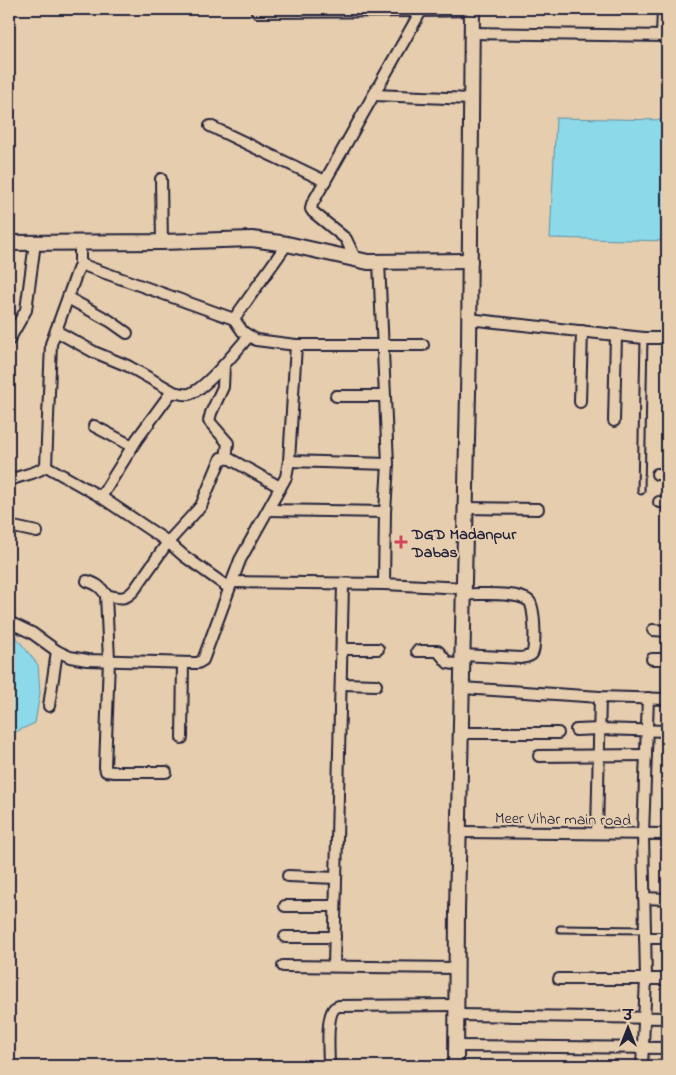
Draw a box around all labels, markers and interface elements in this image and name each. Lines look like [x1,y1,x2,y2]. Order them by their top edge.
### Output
place label: DGD Madanpur Dabas [411,523,517,565]
marker: DGD Madanpur Dabas [394,535,408,549]
street label: Meer Vihar main road [495,807,631,833]
north arrow [604,1002,654,1052]
text: उ [621,1006,634,1027]

